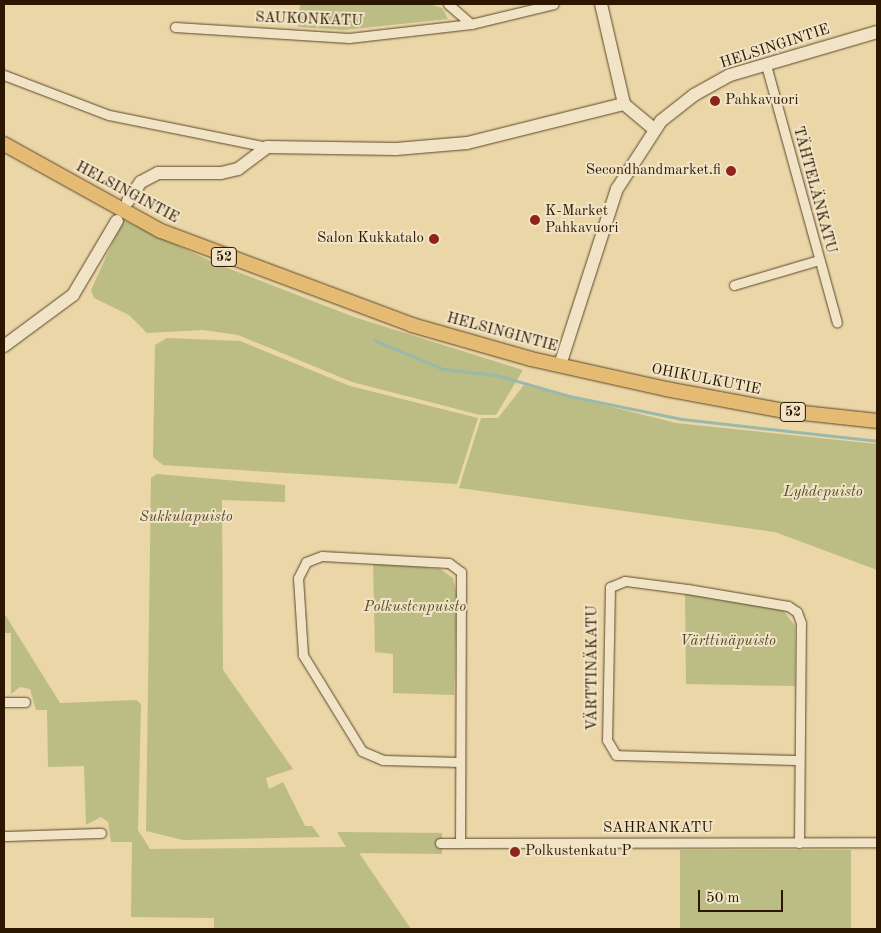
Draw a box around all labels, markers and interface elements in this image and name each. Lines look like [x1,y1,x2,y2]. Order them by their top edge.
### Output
street label: SAUKONKATU [255,9,363,31]
street label: HELSINGINTIE [718,21,832,73]
place label: Pahkavuori [725,92,798,110]
marker: Pahkavuori [709,95,721,107]
street label: TÄHTELÄNKATU [788,124,840,256]
street label: HELSINGINTIE [72,158,182,228]
place label: Secondhandmarket.fi [586,162,721,180]
marker: Secondhandmarket.fi [725,165,737,177]
place label: K-Market Pahkavuori [545,202,618,237]
marker: K-Market Pahkavuori [529,214,541,226]
place label: Salon Kukkatalo [317,230,424,248]
marker: Salon Kukkatalo [428,233,440,245]
road number: 52 [210,246,238,268]
street label: HELSINGINTIE [445,310,559,356]
street label: OHIKULKUTIE [650,361,762,399]
road number: 52 [779,401,807,424]
park label: Lyhdepuisto [783,484,863,502]
park label: Sukkulapuisto [139,509,233,527]
park label: Polkustenpuisto [364,599,466,617]
street label: VÄRTTINÄKATU [584,605,602,731]
park label: Värttinäpuisto [680,633,776,651]
street label: SAHRANKATU [603,820,713,838]
place label: Polkustenkatu P [525,843,631,861]
marker: Polkustenkatu P [509,846,521,858]
scale bar [701,880,786,912]
text: 50 m [706,891,740,906]

